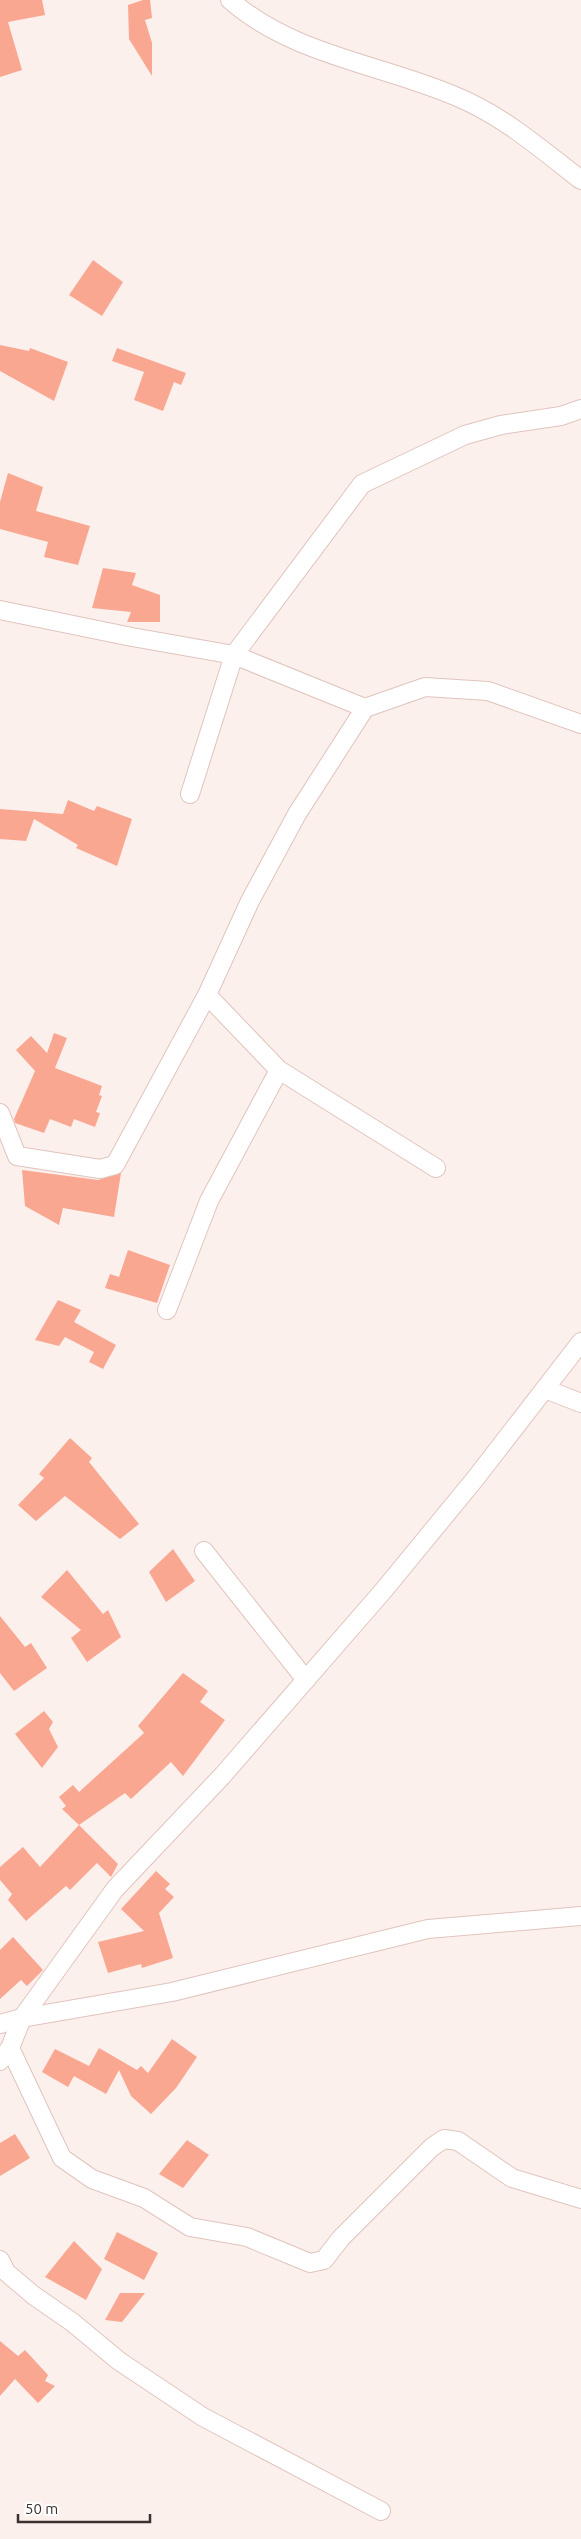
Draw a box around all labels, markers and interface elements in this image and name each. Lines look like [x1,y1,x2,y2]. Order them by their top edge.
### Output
scale bar [18,2492,150,2524]
text: 50 m [25,2500,58,2517]

